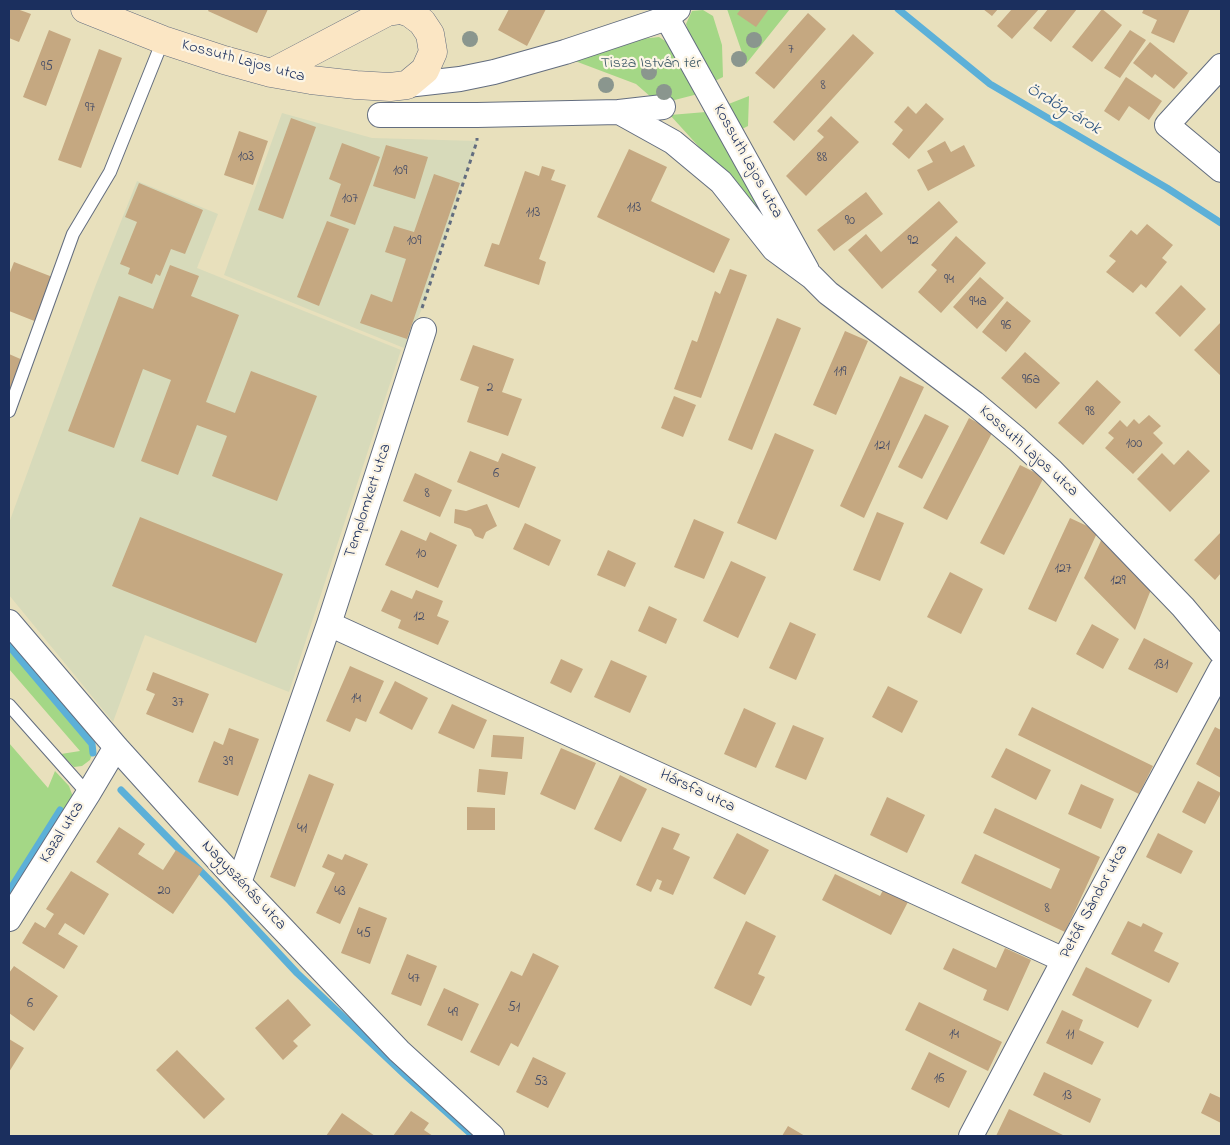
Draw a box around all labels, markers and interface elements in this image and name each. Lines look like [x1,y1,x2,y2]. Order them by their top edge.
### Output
street label: Kossuth Lajos utca [179,36,307,88]
house number: 7 [788,43,794,59]
park label: Tisza István tér [601,54,701,74]
house number: 95 [41,60,53,76]
house number: 8 [820,79,826,95]
water label: Ördög-árok [1022,79,1104,141]
house number: 97 [85,101,95,117]
street label: Kossuth Lajos utca [708,102,786,222]
house number: 103 [238,150,254,166]
house number: 88 [817,151,827,167]
house number: 109 [393,164,407,180]
house number: 107 [342,192,358,208]
house number: 113 [627,201,641,217]
house number: 113 [526,206,540,222]
house number: 90 [845,214,855,230]
house number: 109 [407,234,421,250]
house number: 92 [907,234,919,250]
house number: 94 [944,273,954,289]
house number: 94a [969,295,987,311]
house number: 96 [1001,319,1011,335]
house number: 119 [833,365,847,381]
house number: 96a [1022,373,1040,389]
house number: 2 [487,381,493,397]
street label: Kossuth Lajos utca [974,402,1082,502]
house number: 98 [1085,405,1095,421]
house number: 100 [1126,437,1142,453]
house number: 121 [874,439,890,455]
street label: Templomkert utca [341,441,397,561]
house number: 6 [493,467,499,483]
house number: 8 [424,487,430,503]
house number: 10 [416,547,426,563]
house number: 127 [1054,562,1072,578]
house number: 129 [1110,574,1126,590]
house number: 12 [413,610,425,626]
house number: 131 [1154,658,1168,674]
house number: 14 [351,692,361,708]
house number: 37 [172,696,184,712]
house number: 39 [223,755,233,771]
street label: Hársfa utca [656,766,738,818]
street label: Kazal utca [37,799,89,867]
house number: 41 [297,822,307,838]
street label: Nagyszénás utca [196,837,290,935]
street label: Petőfi Sándor utca [1057,842,1133,962]
house number: 20 [157,884,171,900]
house number: 43 [334,885,346,901]
house number: 8 [1044,902,1050,918]
house number: 45 [357,927,371,943]
house number: 47 [408,972,420,988]
house number: 6 [27,997,33,1013]
house number: 51 [508,1001,520,1017]
house number: 49 [448,1006,458,1022]
house number: 14 [949,1028,959,1044]
house number: 11 [1066,1028,1074,1044]
house number: 16 [934,1072,944,1088]
house number: 53 [534,1075,548,1091]
house number: 13 [1062,1089,1072,1105]

